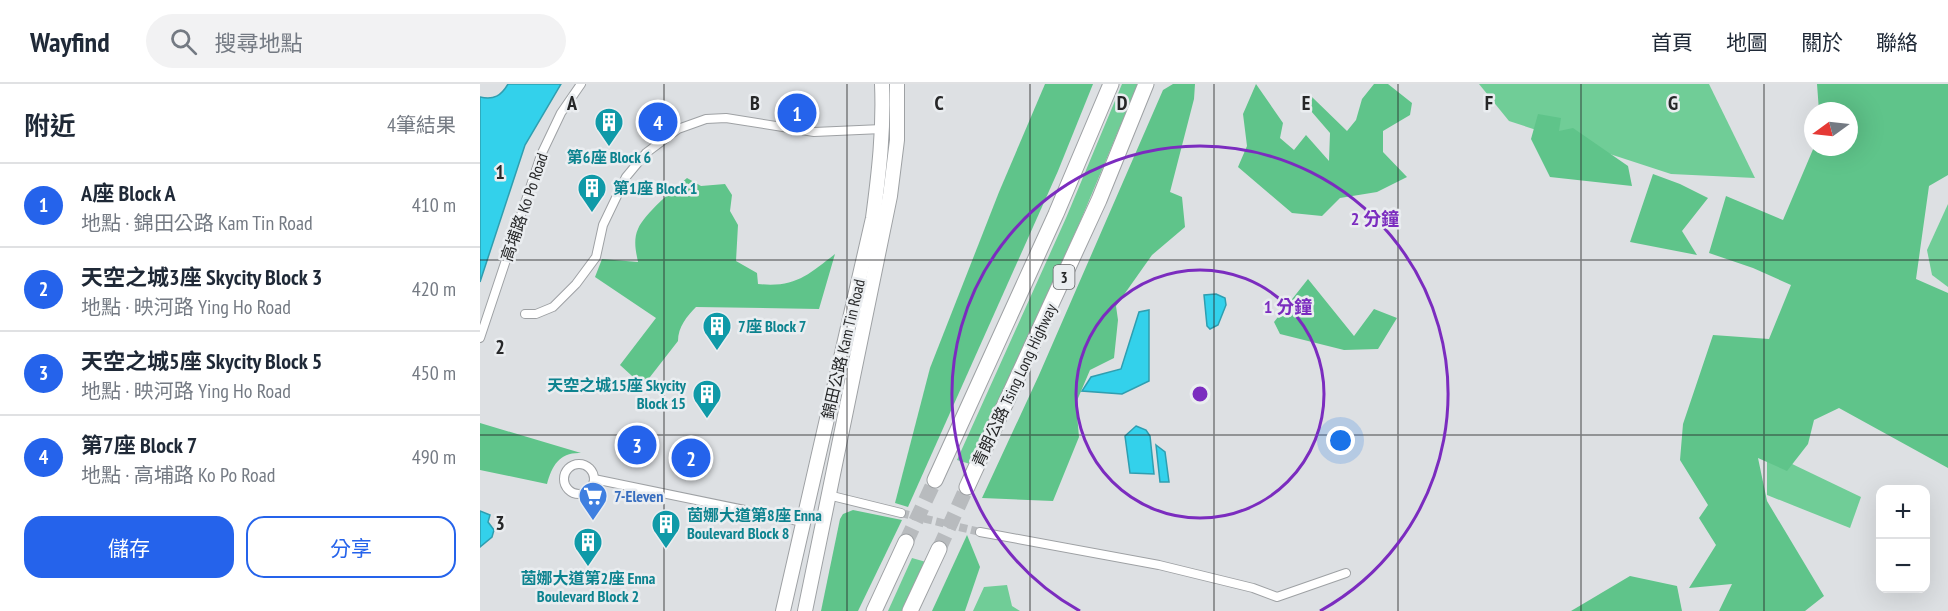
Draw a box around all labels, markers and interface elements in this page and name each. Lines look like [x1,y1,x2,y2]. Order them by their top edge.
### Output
search box [146,14,566,68]
text: Wayfind [30,23,110,60]
icon: search [167,25,200,58]
text: 搜尋地點 [215,29,303,57]
text: 首頁 [1651,29,1693,56]
text: 地圖 [1726,29,1768,56]
text: 關於 [1801,29,1843,56]
text: 聯絡 [1876,29,1918,56]
text: A [566,90,578,116]
text: B [750,90,760,116]
pin: 1 [778,90,816,135]
text: C [934,90,944,116]
text: D [1117,90,1128,116]
text: E [1302,90,1310,116]
text: F [1485,90,1493,116]
text: G [1668,90,1678,116]
pin: 4 [638,99,678,144]
north arrow [1804,102,1858,156]
building icon: 第6座 Block 6 [593,106,625,148]
text: 附近 [24,109,76,142]
text: 4筆結果 [387,112,456,138]
place label: 第6座 Block 6 [567,147,652,167]
street label: 高埔路 Ko Po Road [496,150,552,264]
text: 1 [495,159,505,185]
building icon: 第1座 Block 1 [576,172,608,214]
place label: 第1座 Block 1 [613,178,698,198]
text: A座 Block A [81,179,175,207]
text: 1 [39,192,48,218]
text: 410 m [412,192,456,218]
text: 2 分鐘 [1351,207,1399,230]
text: 地點 · 錦田公路 Kam Tin Road [81,210,313,236]
text: 天空之城3座 Skycity Block 3 [81,263,322,291]
road number: 3 [1054,265,1074,289]
text: 2 [39,276,48,302]
text: 420 m [412,276,456,302]
street label: 錦田公路 Kam Tin Road [817,277,869,421]
text: 地點 · 映河路 Ying Ho Road [81,294,291,320]
text: 1 分鐘 [1264,295,1312,318]
street label: 青朗公路 Tsing Long Highway [967,300,1061,470]
building icon: 7座 Block 7 [701,310,733,352]
place label: 7座 Block 7 [738,316,807,336]
text: 2 [495,334,505,360]
text: 天空之城5座 Skycity Block 5 [81,347,322,375]
text: 3 [39,360,48,386]
text: 450 m [412,360,456,386]
place label: 天空之城15座 Skycity Block 15 [547,375,687,413]
text: 地點 · 映河路 Ying Ho Road [81,378,291,404]
building icon: 天空之城15座 Skycity Block 15 [691,378,723,420]
centre of rings [1190,384,1210,404]
pin: 3 [618,422,656,468]
your location [1326,426,1355,455]
text: 第7座 Block 7 [81,431,197,459]
pin: 2 [672,436,710,481]
text: 4 [39,444,48,470]
text: 490 m [412,444,456,470]
text: 地點 · 高埔路 Ko Po Road [81,462,275,488]
supermarket icon: 7-Eleven [577,480,609,522]
map controls [1876,485,1930,593]
button: + [1876,485,1930,539]
place label: 7-Eleven [614,486,663,506]
place label: 茵娜大道第8座 Enna Boulevard Block 8 [687,505,822,543]
building icon: 茵娜大道第8座 Enna Boulevard Block 8 [650,508,682,550]
text: 3 [495,510,505,536]
button: 儲存 [24,516,234,578]
button: 分享 [246,516,456,578]
building icon: 茵娜大道第2座 Enna Boulevard Block 2 [572,526,604,568]
button: − [1876,539,1930,593]
place label: 茵娜大道第2座 Enna Boulevard Block 2 [521,568,656,606]

